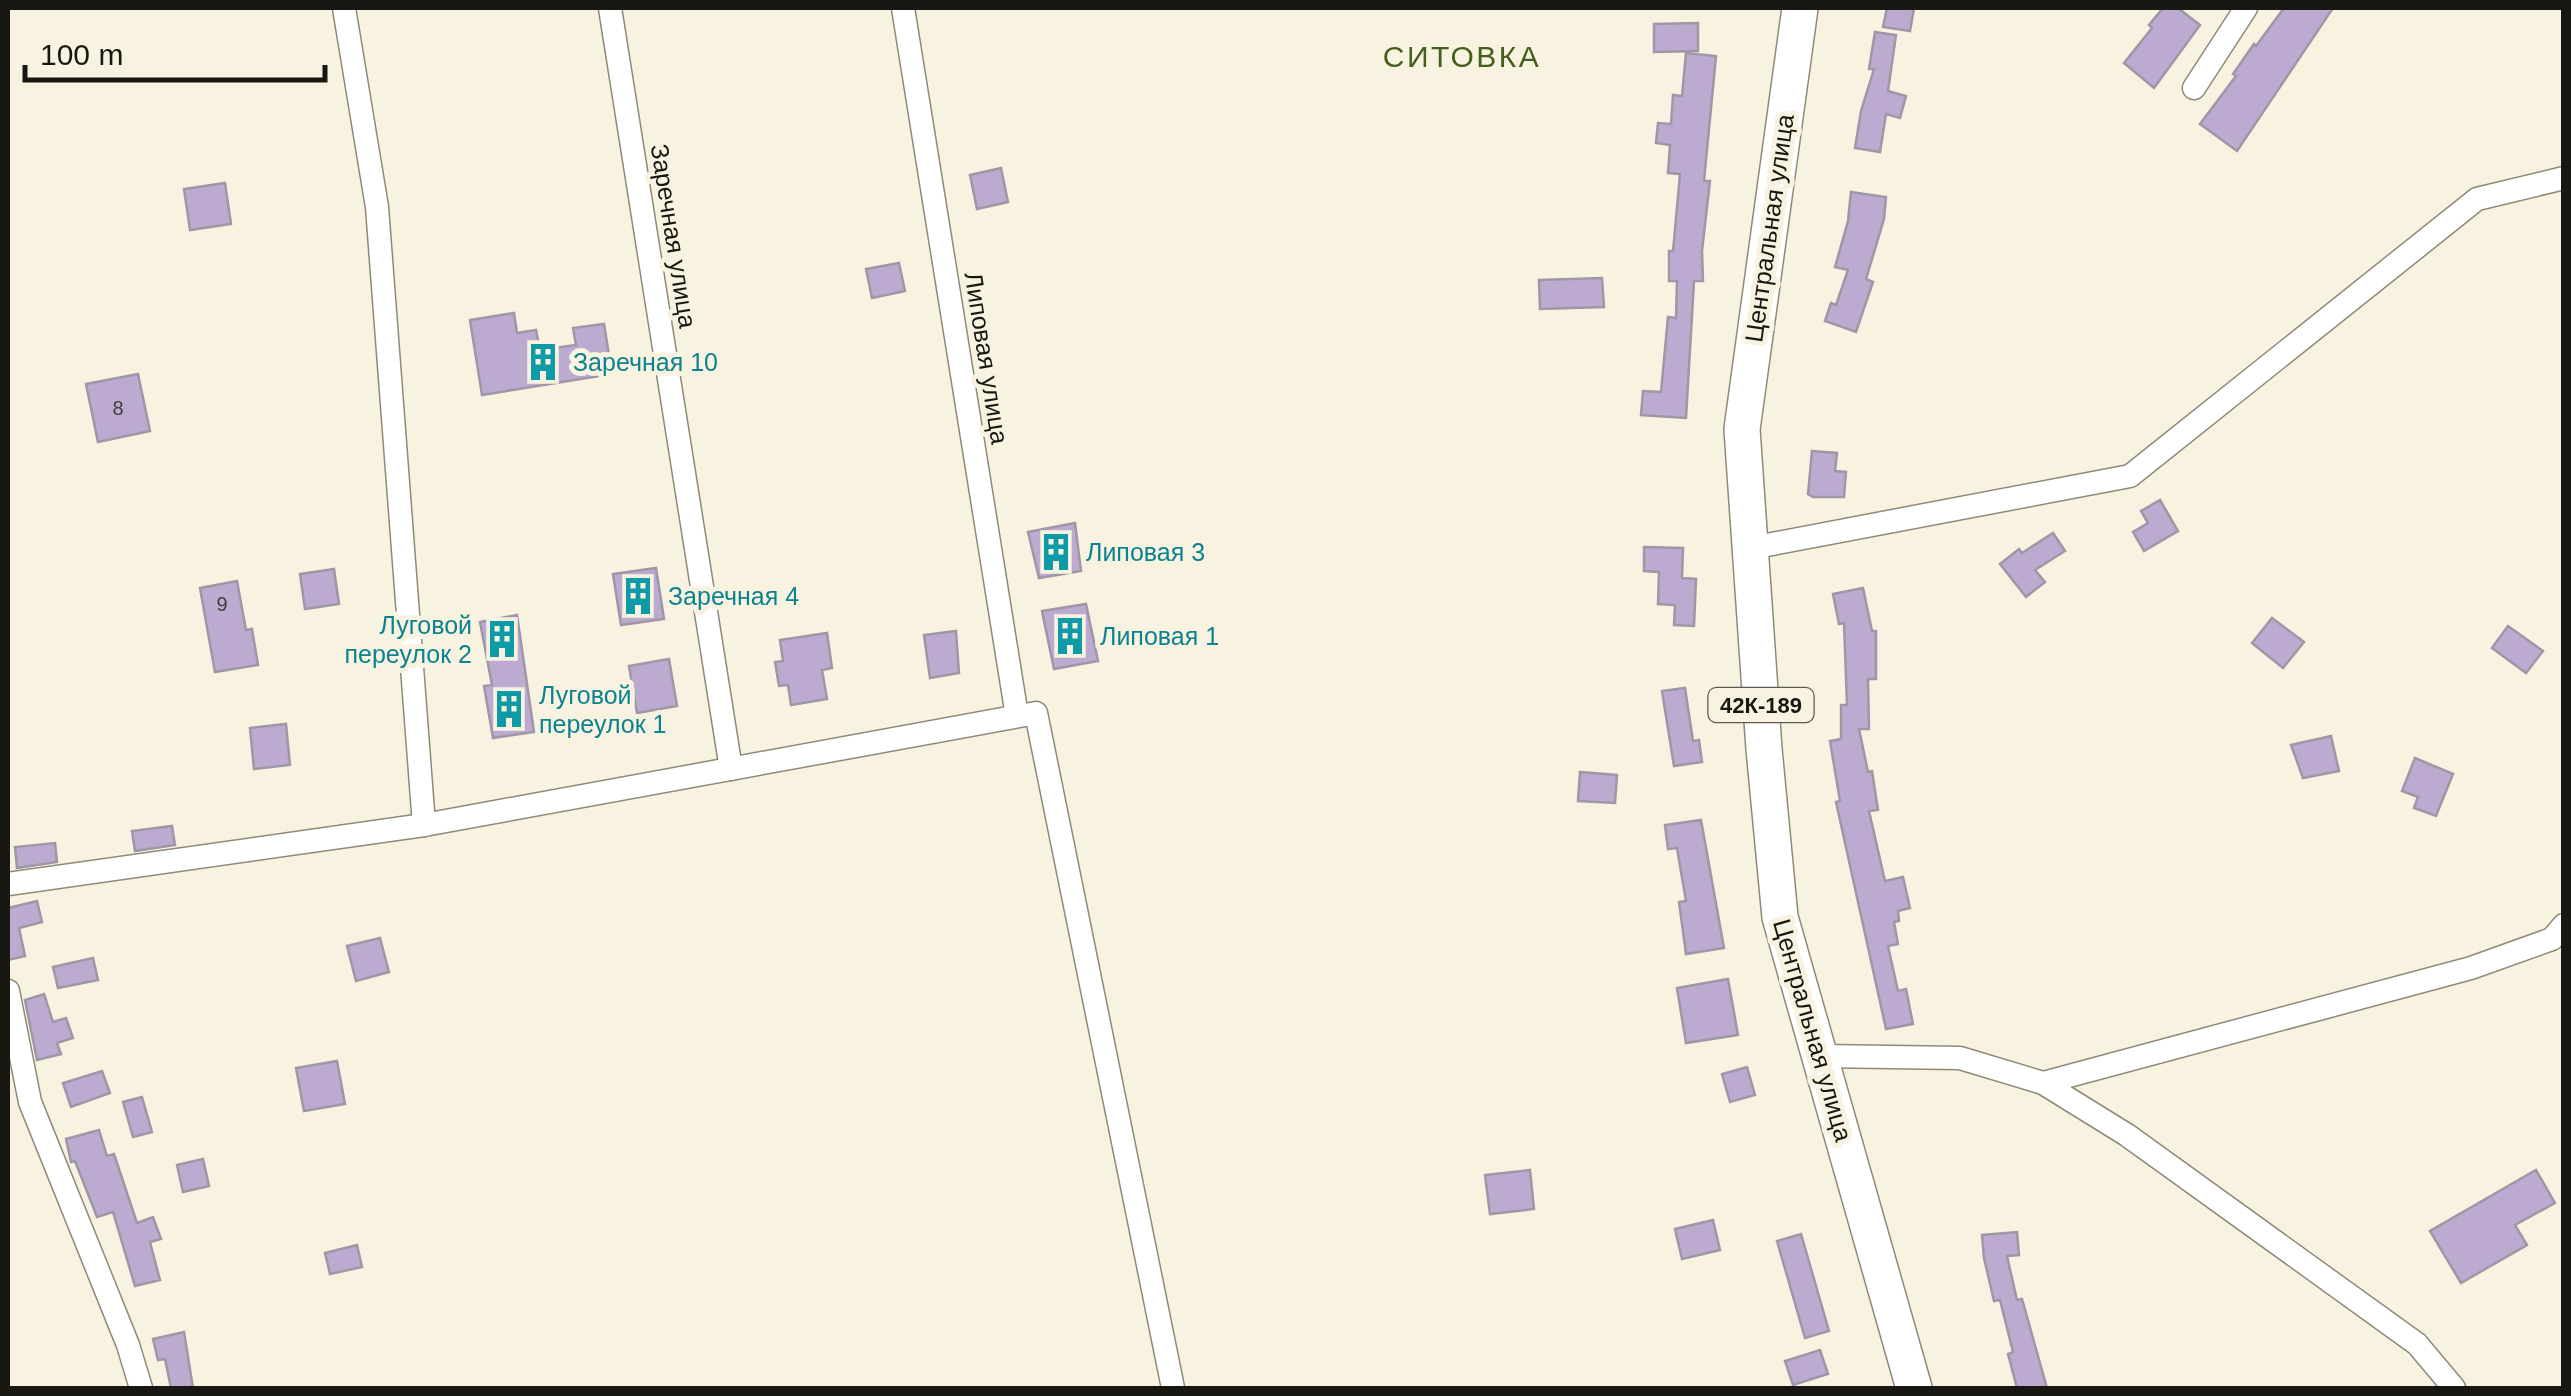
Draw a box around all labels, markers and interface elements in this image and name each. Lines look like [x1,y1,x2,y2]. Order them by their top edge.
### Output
scale bar [25,20,325,82]
text: 100 m [40,38,123,71]
district label: СИТОВКА [1383,40,1541,73]
street label: Центральная улица [1739,112,1799,344]
street label: Заречная улица [646,142,702,330]
street label: Липовая улица [960,270,1014,446]
building icon: Заречная 10 [522,341,564,383]
place label: Заречная 10 [573,348,718,376]
house number: 8 [112,397,124,419]
building icon: Липовая 3 [1035,531,1077,573]
place label: Липовая 3 [1086,538,1205,566]
building icon: Заречная 4 [617,575,659,617]
place label: Заречная 4 [668,582,799,610]
house number: 9 [216,593,228,615]
place label: Луговой переулок 2 [345,611,472,668]
building icon: Липовая 1 [1049,615,1091,657]
building icon: Луговой переулок 2 [481,618,523,660]
place label: Липовая 1 [1100,622,1219,650]
place label: Луговой переулок 1 [539,681,666,738]
building icon: Луговой переулок 1 [488,688,530,730]
road number: 42К-189 [1708,688,1814,722]
street label: Центральная улица [1768,916,1858,1144]

